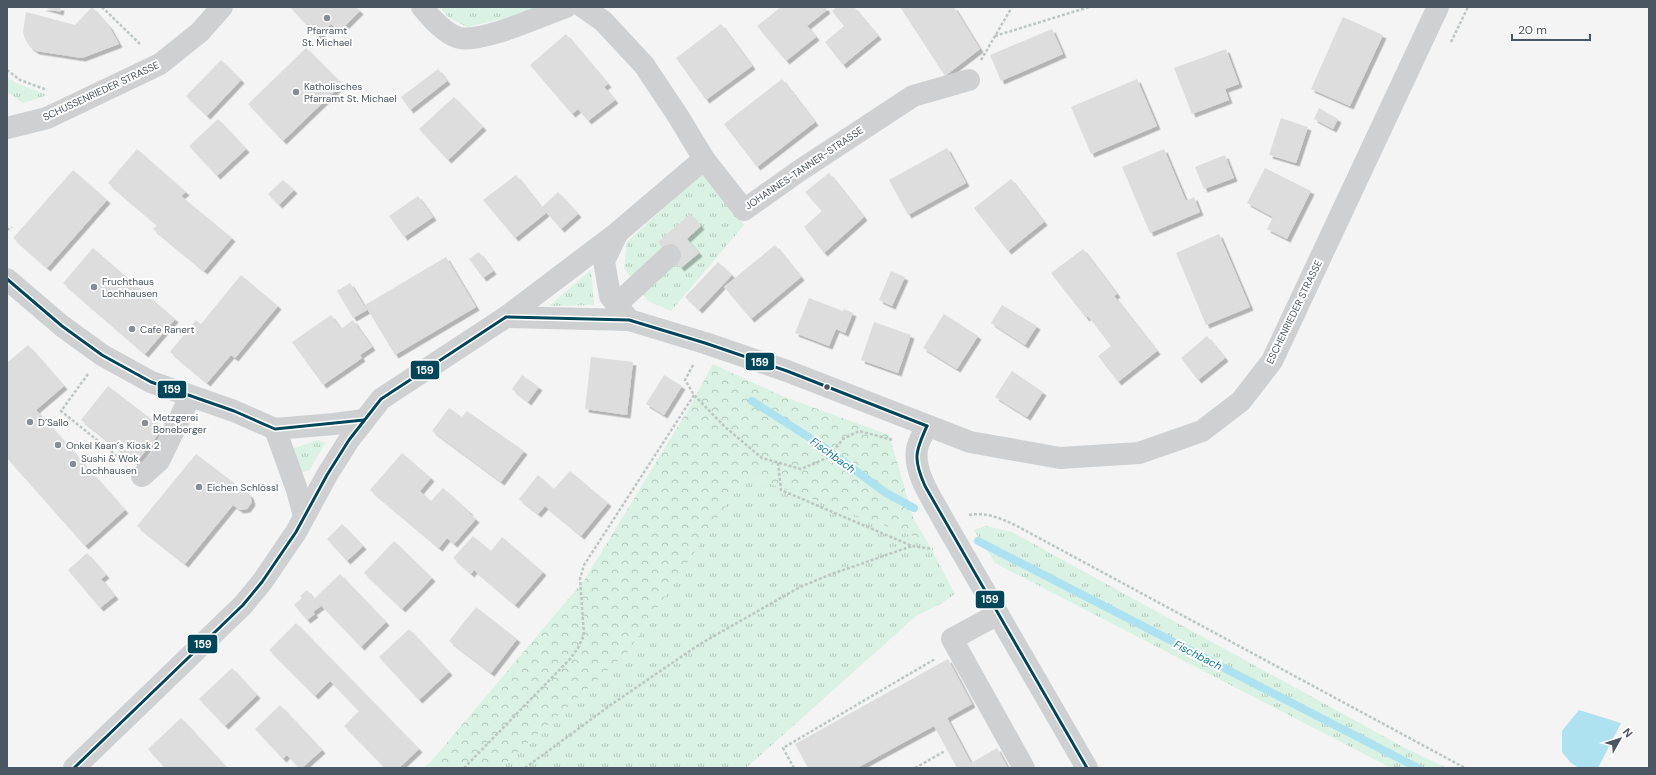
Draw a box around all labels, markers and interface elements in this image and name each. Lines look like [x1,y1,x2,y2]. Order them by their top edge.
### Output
marker: Pfarramt St. Michael [322,13,332,23]
scale bar [1512,16,1590,42]
text: 20 m [1518,22,1547,38]
place label: Pfarramt St. Michael [302,24,352,49]
street label: SCHUSSENRIEDER STRASSE [41,58,161,124]
place label: Katholisches Pfarramt St. Michael [304,80,397,105]
marker: Katholisches Pfarramt St. Michael [291,87,301,97]
street label: JOHANNES-TANNER-STRASSE [742,123,866,212]
street label: ESCHENRIEDER STRASSE [1263,258,1325,366]
place label: Fruchthaus Lochhausen [102,275,158,300]
marker: Fruchthaus Lochhausen [89,282,99,292]
place label: Cafe Ranert [140,323,195,336]
marker: Cafe Ranert [127,324,137,334]
line badge: 159 [745,352,775,371]
text: 159 [751,355,769,369]
line badge: 159 [410,360,440,380]
text: 159 [416,363,434,377]
line badge: 159 [157,380,187,399]
text: 159 [163,382,181,396]
unlabelled marker [822,382,832,392]
place label: Metzgerei Boneberger [153,411,207,436]
place label: D´Sallo [38,416,69,429]
marker: D´Sallo [25,417,35,427]
marker: Metzgerei Boneberger [140,418,150,428]
water label: Fischbach [808,434,858,476]
place label: Onkel Kaan´s Kiosk 2 [66,439,160,452]
marker: Onkel Kaan´s Kiosk 2 [53,440,63,450]
place label: Sushi & Wok Lochhausen [81,452,139,477]
marker: Sushi & Wok Lochhausen [68,459,78,469]
place label: Eichen Schlössl [207,481,278,494]
marker: Eichen Schlössl [194,482,204,492]
line badge: 159 [975,590,1005,609]
text: 159 [981,592,999,606]
line badge: 159 [187,634,218,654]
text: 159 [194,637,212,651]
water label: Fischbach [1172,637,1224,673]
north arrow [1600,719,1640,759]
text: N [1620,725,1636,740]

